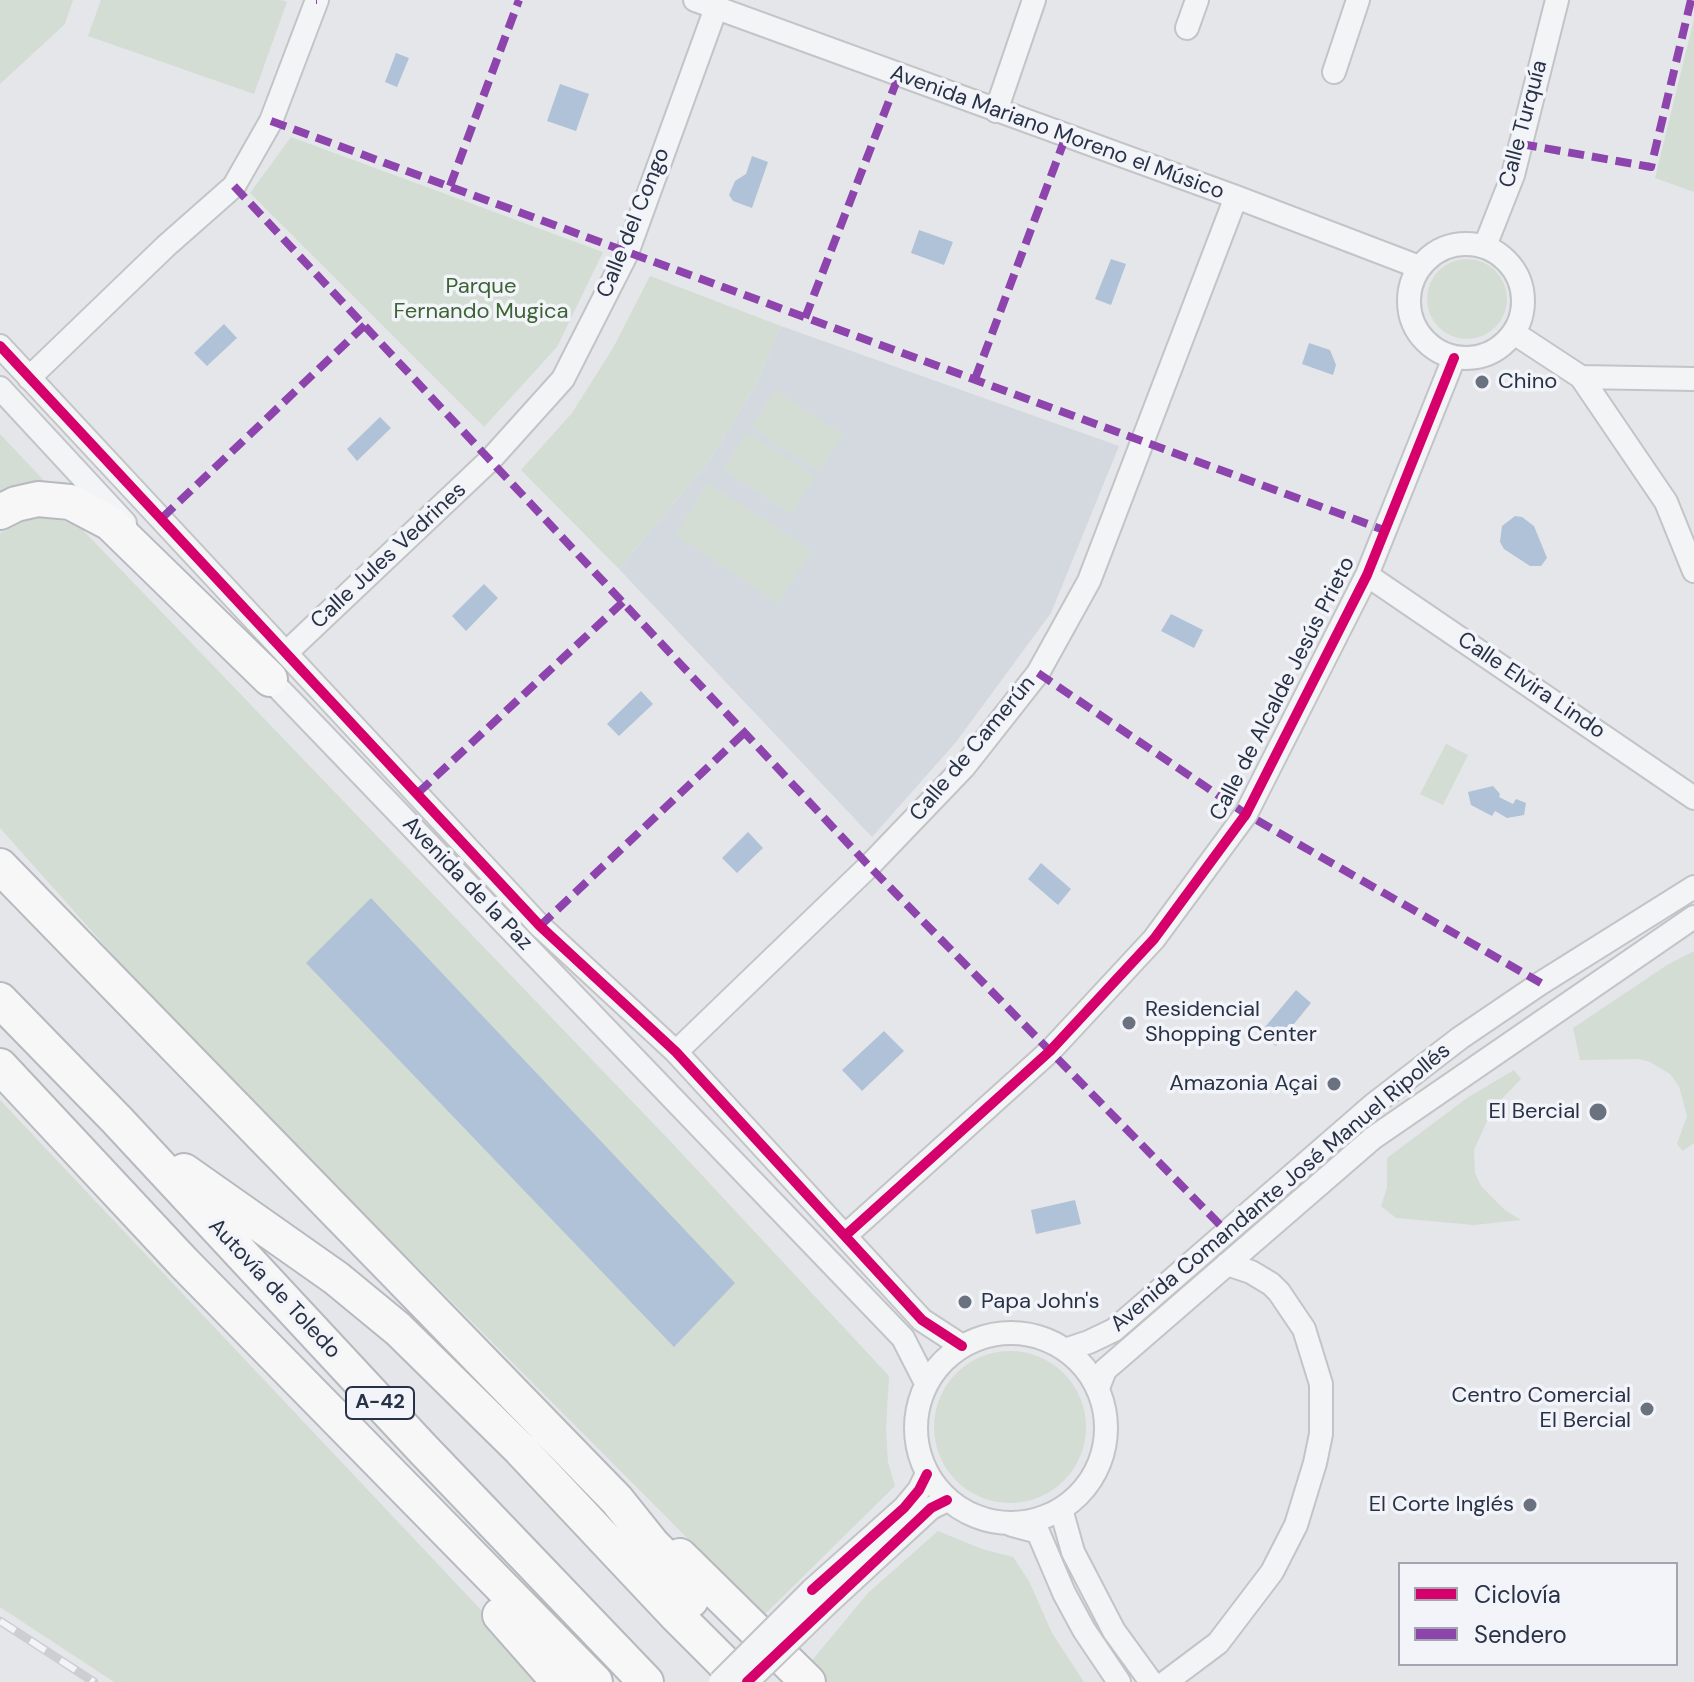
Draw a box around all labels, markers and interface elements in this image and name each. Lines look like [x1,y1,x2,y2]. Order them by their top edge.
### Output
street label: Calle Turquía [1494,57,1554,191]
street label: Avenida Mariano Moreno el Músico [886,60,1228,206]
street label: Calle del Congo [592,144,676,302]
park label: Parque Fernando Mugica [393,274,569,326]
place label: Chino [1498,369,1557,395]
marker: Chino [1473,373,1491,391]
street label: Calle Jules Vedrines [306,477,472,635]
street label: Calle de Alcalde Jesús Prieto [1205,553,1361,825]
street label: Calle Elvira Lindo [1452,627,1610,745]
street label: Calle de Camerún [905,671,1041,827]
street label: Avenida de la Paz [396,812,538,956]
place label: Residencial Shopping Center [1145,997,1317,1048]
marker: Residencial Shopping Center [1120,1014,1138,1032]
street label: Avenida Comandante José Manuel Ripollés [1106,1038,1456,1338]
place label: Amazonia Açai [1169,1071,1318,1097]
marker: Amazonia Açai [1325,1075,1343,1093]
place label: El Bercial [1489,1099,1580,1125]
marker: El Bercial [1587,1101,1609,1123]
street label: Autovía de Toledo [202,1213,346,1365]
place label: Papa John's [981,1289,1100,1315]
marker: Papa John's [956,1293,974,1311]
place label: Centro Comercial El Bercial [1451,1383,1631,1434]
road number: A-42 [346,1387,414,1419]
marker: Centro Comercial El Bercial [1638,1400,1656,1418]
place label: El Corte Inglés [1369,1492,1514,1518]
marker: El Corte Inglés [1521,1496,1539,1514]
legend [1398,1562,1678,1666]
text: Ciclovía [1474,1579,1561,1610]
text: Sendero [1474,1619,1567,1650]

